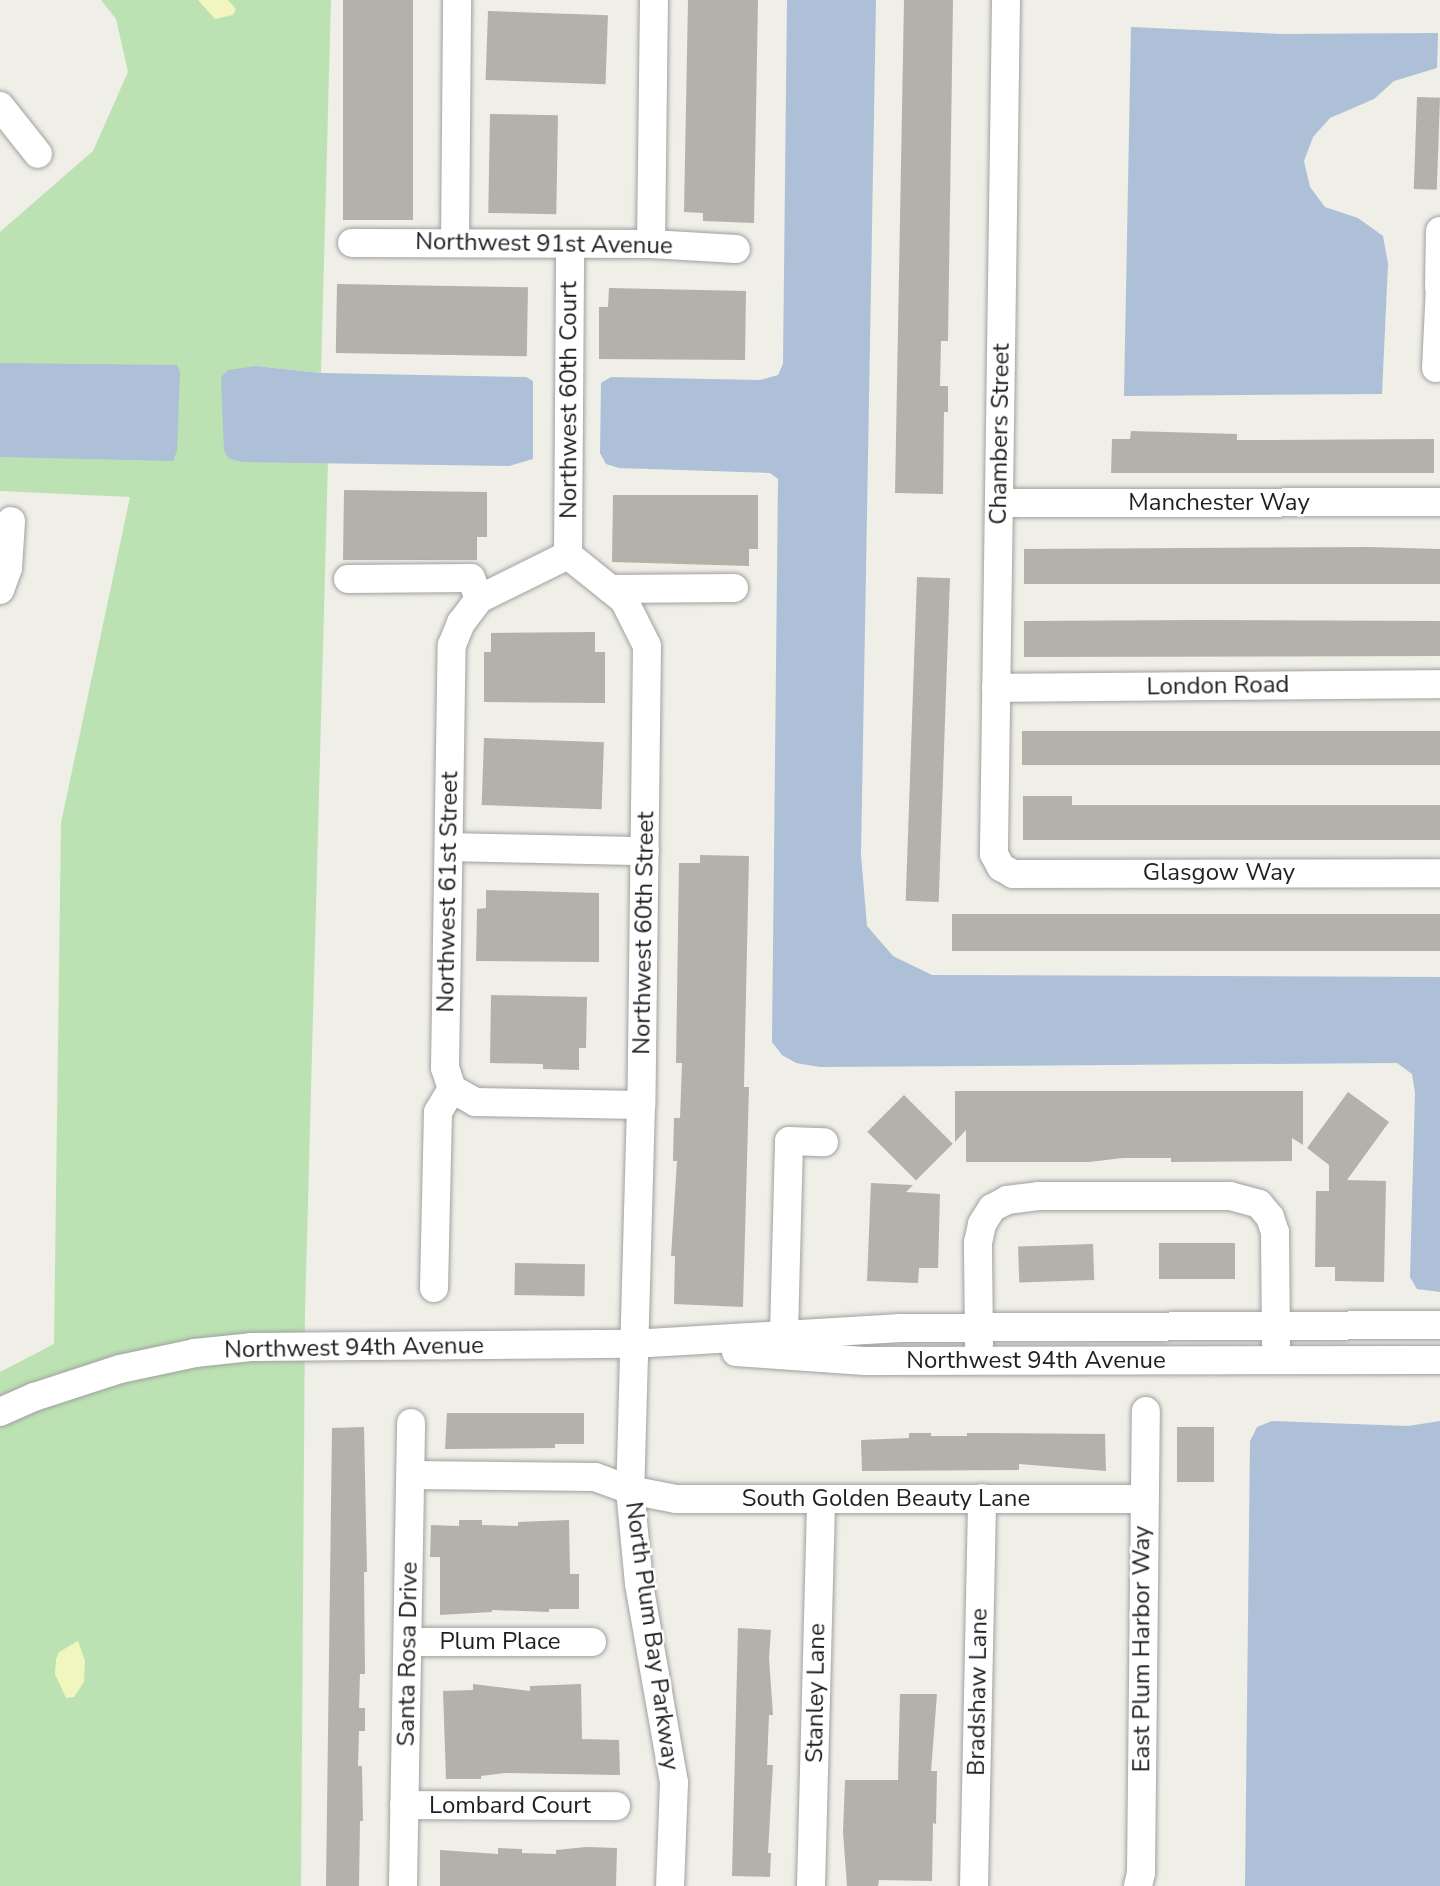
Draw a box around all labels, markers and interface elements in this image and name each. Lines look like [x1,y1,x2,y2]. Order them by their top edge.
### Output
street label: Northwest 91st Avenue [415,227,673,261]
street label: Northwest 60th Court [555,281,583,519]
street label: Chambers Street [984,343,1016,525]
street label: Manchester Way [1128,489,1310,517]
street label: London Road [1146,670,1290,702]
street label: Northwest 61st Street [431,771,465,1013]
street label: Northwest 60th Street [627,811,661,1055]
street label: Glasgow Way [1143,859,1295,887]
street label: Northwest 94th Avenue [224,1331,484,1365]
street label: Northwest 94th Avenue [906,1347,1166,1375]
street label: South Golden Beauty Lane [742,1485,1030,1513]
street label: North Plum Bay Parkway [619,1500,685,1772]
street label: East Plum Harbor Way [1128,1526,1156,1772]
street label: Santa Rosa Drive [392,1561,424,1747]
street label: Bradshaw Lane [962,1608,994,1776]
street label: Stanley Lane [800,1623,832,1763]
street label: Plum Place [439,1628,561,1656]
street label: Lombard Court [429,1792,591,1820]

